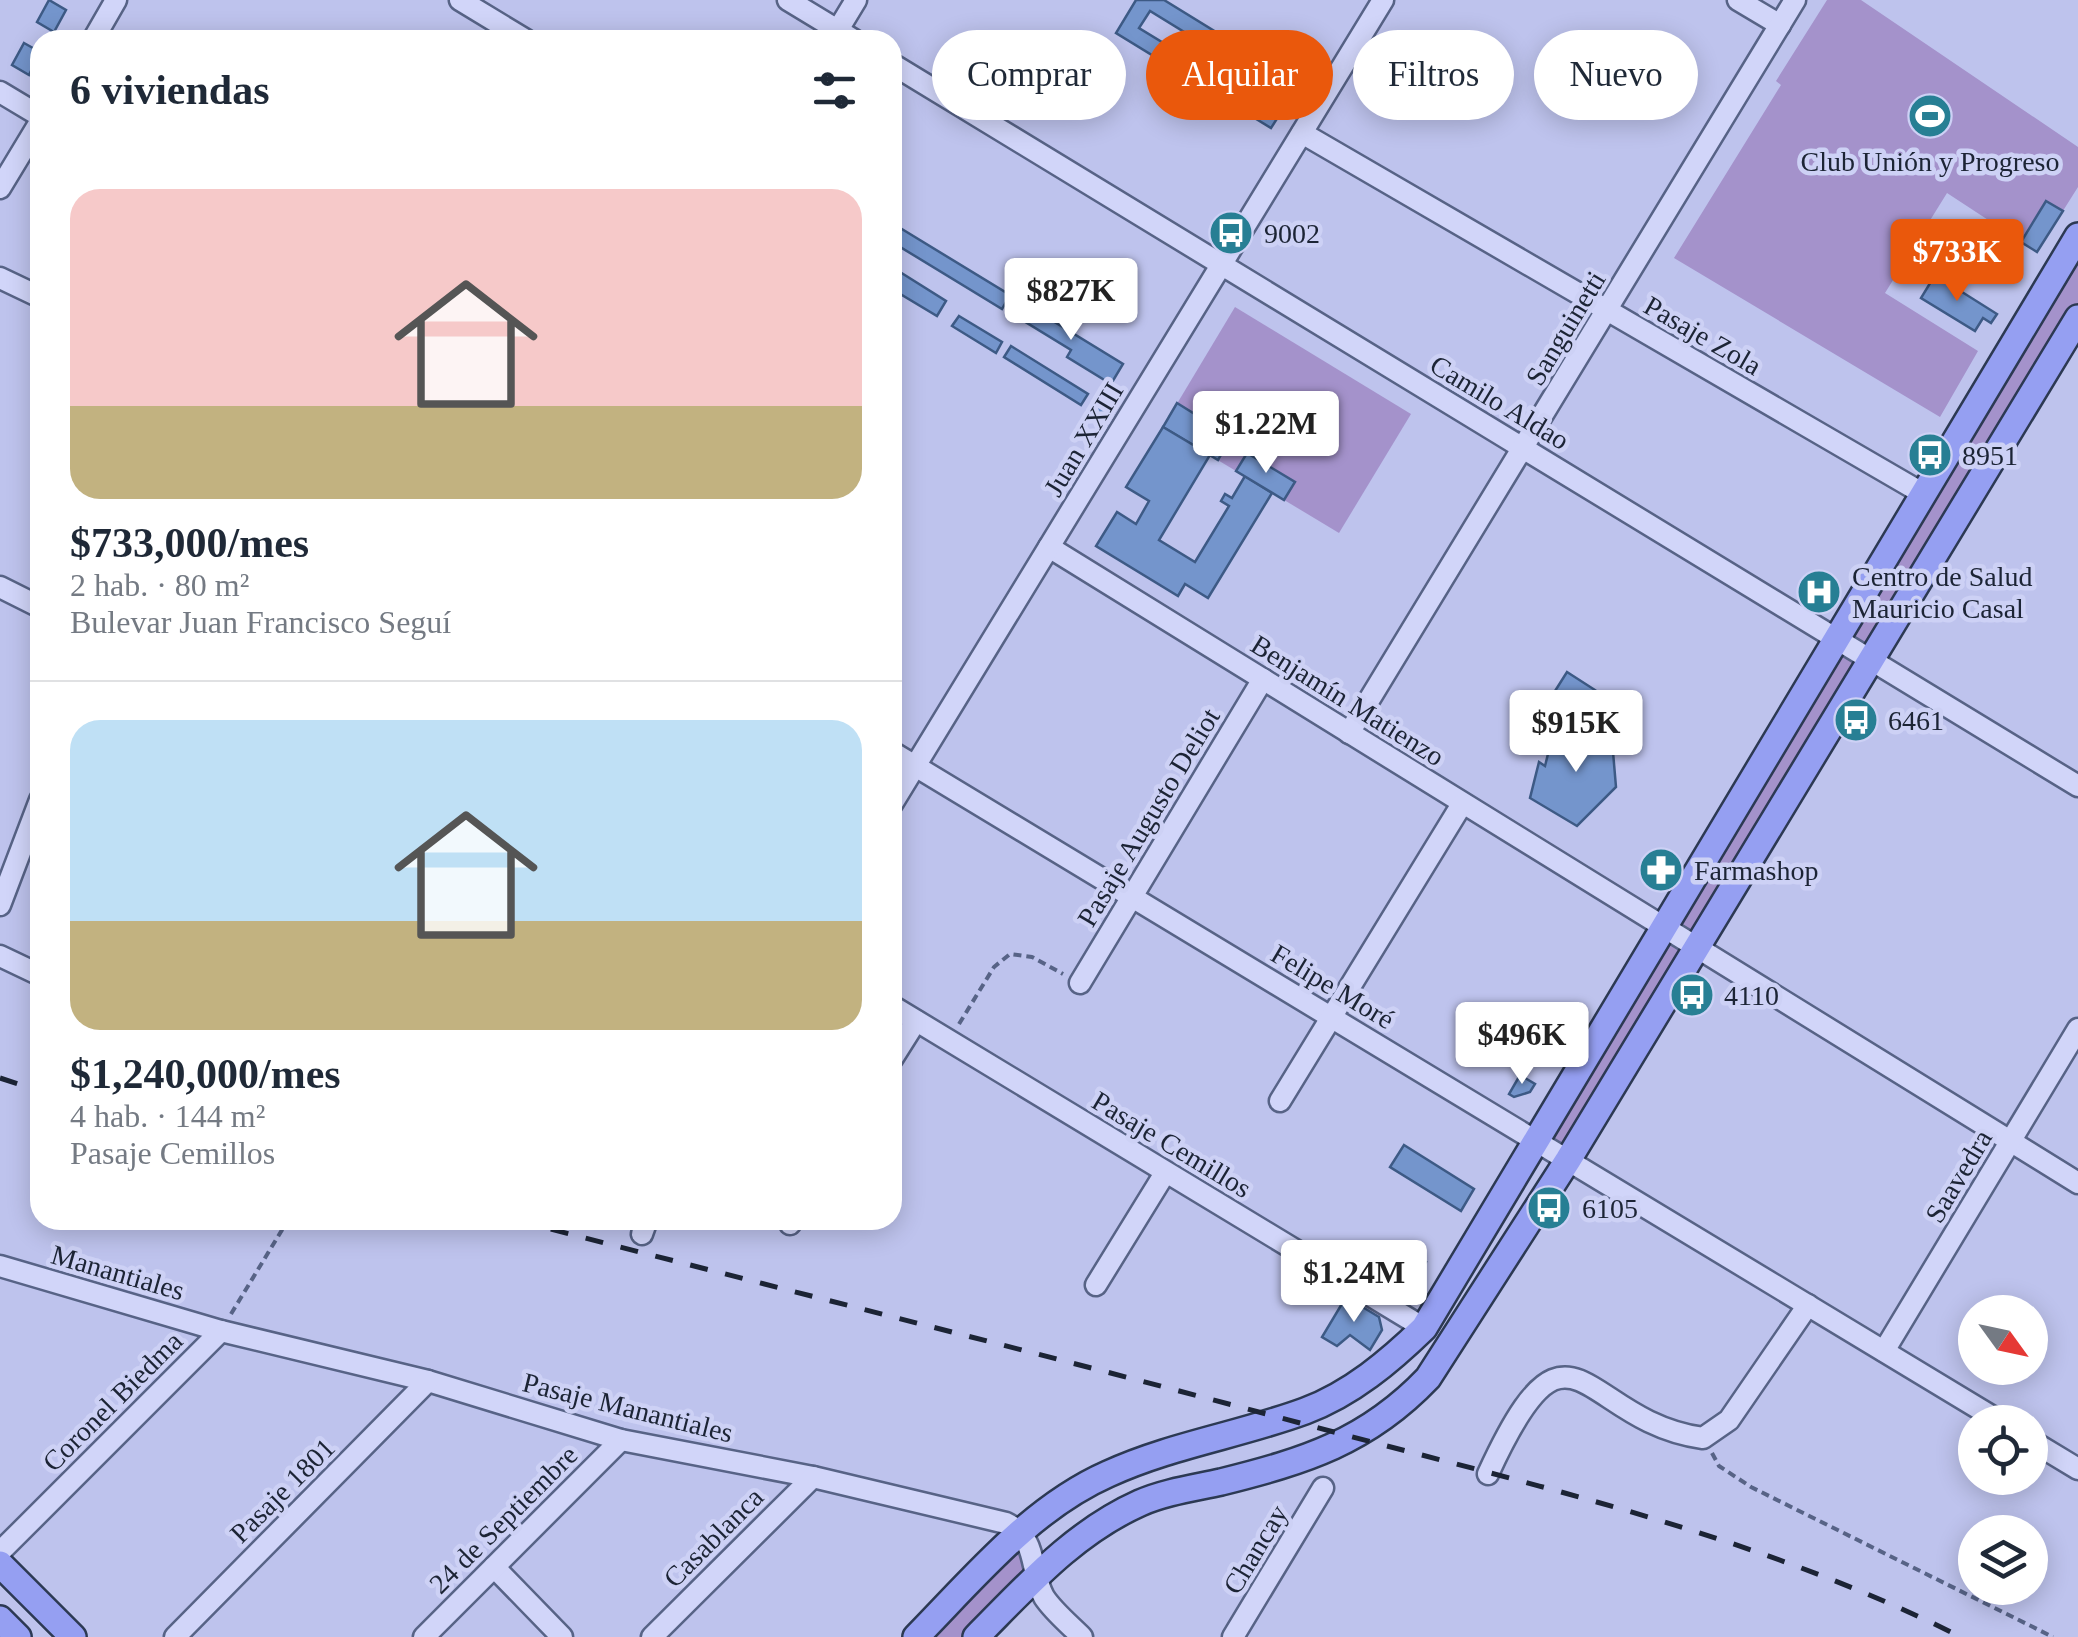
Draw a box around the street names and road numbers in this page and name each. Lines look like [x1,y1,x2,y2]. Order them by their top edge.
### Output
street label: Sanguinetti [1519,265,1612,391]
street label: Pasaje Zola [1639,290,1767,382]
street label: Camilo Aldao [1425,349,1575,456]
street label: Juan XXIII [1038,377,1129,502]
street label: Benjamín Matienzo [1246,629,1450,772]
street label: Pasaje Augusto Deliot [1071,702,1226,932]
street label: Felipe Moré [1266,938,1400,1035]
street label: Pasaje Cemillos [1087,1085,1257,1204]
street label: Saavedra [1919,1124,1998,1228]
street label: Manantiales [48,1239,188,1306]
street label: Coronel Biedma [36,1325,189,1477]
street label: Pasaje Manantiales [520,1366,736,1449]
street label: Pasaje 1801 [224,1432,341,1549]
street label: 24 de Septiembre [423,1439,584,1600]
street label: Casablanca [657,1481,770,1593]
street label: Chancay [1217,1499,1294,1599]

